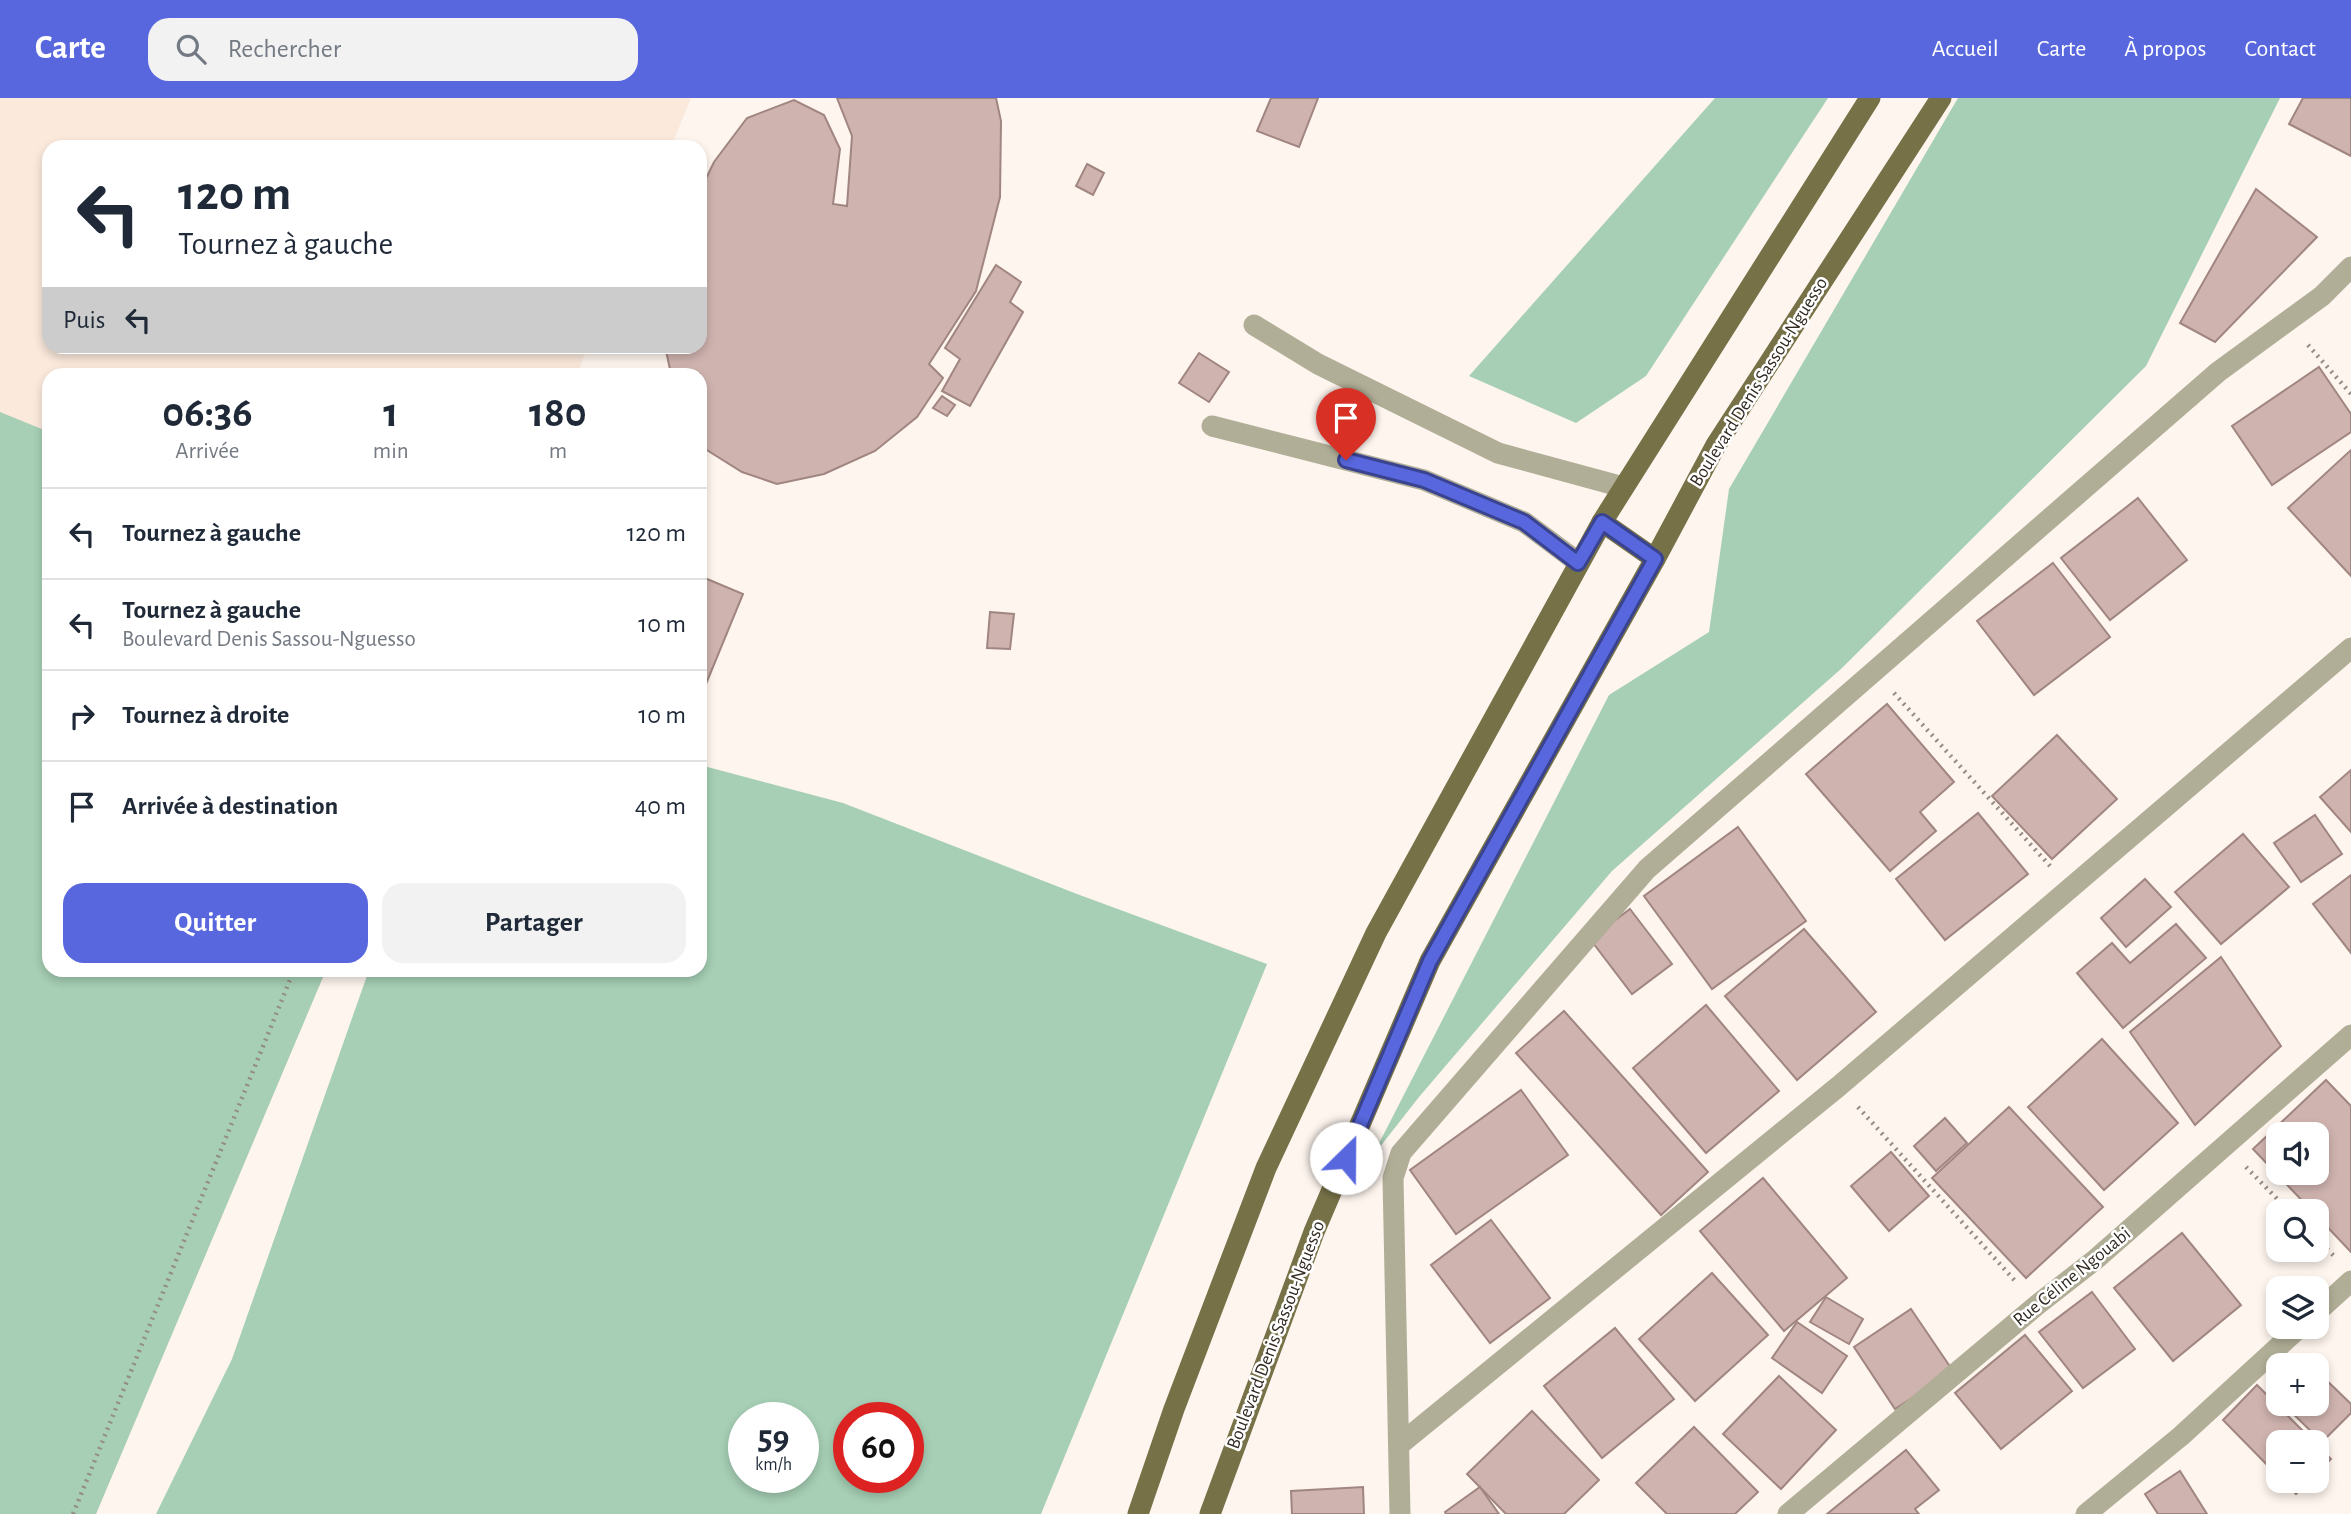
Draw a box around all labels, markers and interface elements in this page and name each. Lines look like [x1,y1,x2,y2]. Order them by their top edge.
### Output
search box [148,18,638,81]
icon: search [172,30,210,68]
text: Carte [35,32,106,65]
text: Rechercher [228,36,341,62]
text: Accueil [1932,37,1999,61]
text: Carte [2037,37,2086,61]
text: À propos [2124,37,2206,61]
text: Contact [2244,37,2316,61]
icon: left [63,168,154,259]
text: 120 m [178,170,291,219]
text: Tournez à gauche [178,228,393,260]
street label: Boulevard Denis Sassou-Nguesso [1687,274,1831,490]
icon: left [119,301,157,339]
text: Puis [63,307,105,333]
pin [1316,388,1376,460]
text: 06:36 [162,392,253,434]
text: 1 [383,392,398,434]
text: 180 [529,392,587,434]
icon: arrive [1327,399,1365,437]
text: Arrivée [175,440,239,463]
text: min [373,440,409,463]
text: m [549,440,567,463]
icon: left [63,515,101,553]
text: Tournez à gauche [122,520,301,546]
text: 120 m [626,520,686,546]
text: Tournez à gauche [122,597,301,623]
icon: left [63,606,101,644]
text: 10 m [638,611,686,637]
text: Boulevard Denis Sassou-Nguesso [122,628,416,651]
icon: right [63,697,101,735]
text: Tournez à droite [122,702,289,728]
text: 10 m [638,702,686,728]
icon: arrive [63,788,101,826]
text: Arrivée à destination [122,793,338,819]
text: 40 m [635,793,686,819]
button: Quitter [63,883,368,963]
button: Partager [382,883,686,963]
position arrow [1309,1121,1383,1195]
map controls [2266,1122,2329,1493]
button: sound [2266,1122,2329,1185]
button: search [2266,1199,2329,1262]
street label: Boulevard Denis Sassou-Nguesso [1224,1218,1328,1452]
street label: Rue Céline Ngouabi [2010,1224,2134,1330]
button: layers [2266,1276,2329,1339]
button: + [2266,1353,2329,1416]
speed limit sign: 60 [833,1402,924,1493]
text: 59 [757,1421,790,1456]
button: − [2266,1430,2329,1493]
text: km/h [755,1456,792,1474]

